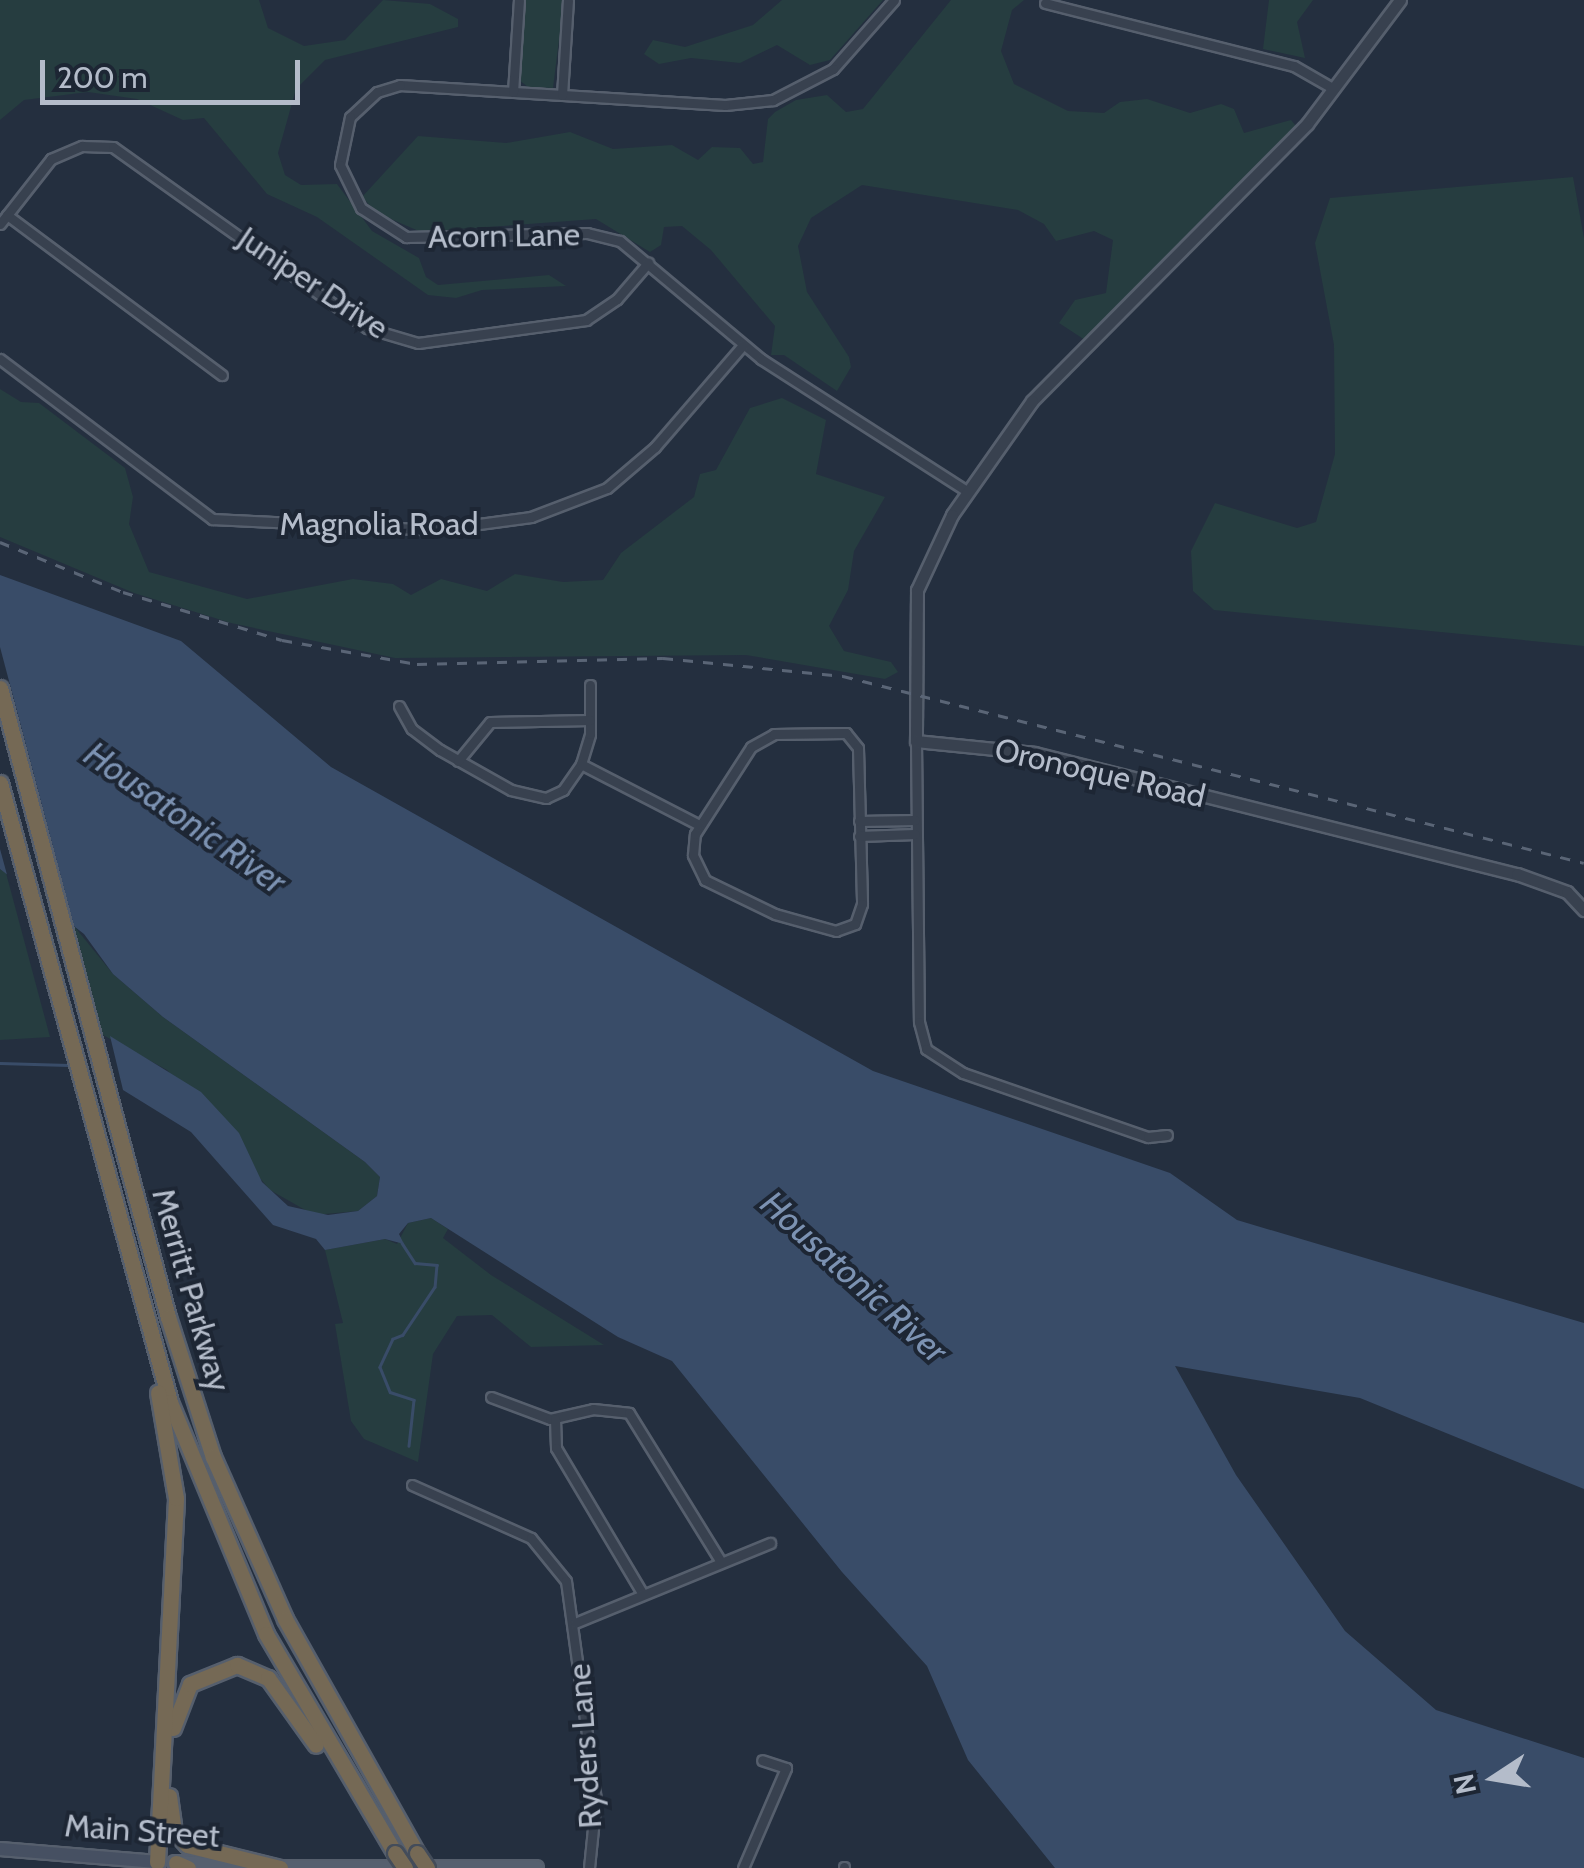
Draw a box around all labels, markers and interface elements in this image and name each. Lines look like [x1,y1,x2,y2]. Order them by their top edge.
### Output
scale bar [45,40,305,102]
text: 200 m [57,59,148,96]
street label: Acorn Lane [428,215,580,257]
street label: Juniper Drive [231,219,395,347]
street label: Magnolia Road [280,505,478,543]
street label: Oronoque Road [991,730,1209,816]
water label: Housatonic River [76,733,294,903]
water label: Housatonic River [752,1182,956,1372]
street label: Merritt Parkway [144,1184,238,1396]
street label: Ryders Lane [560,1662,610,1830]
north arrow [1444,1728,1544,1828]
text: N [1446,1771,1483,1797]
street label: Main Street [63,1806,221,1856]

